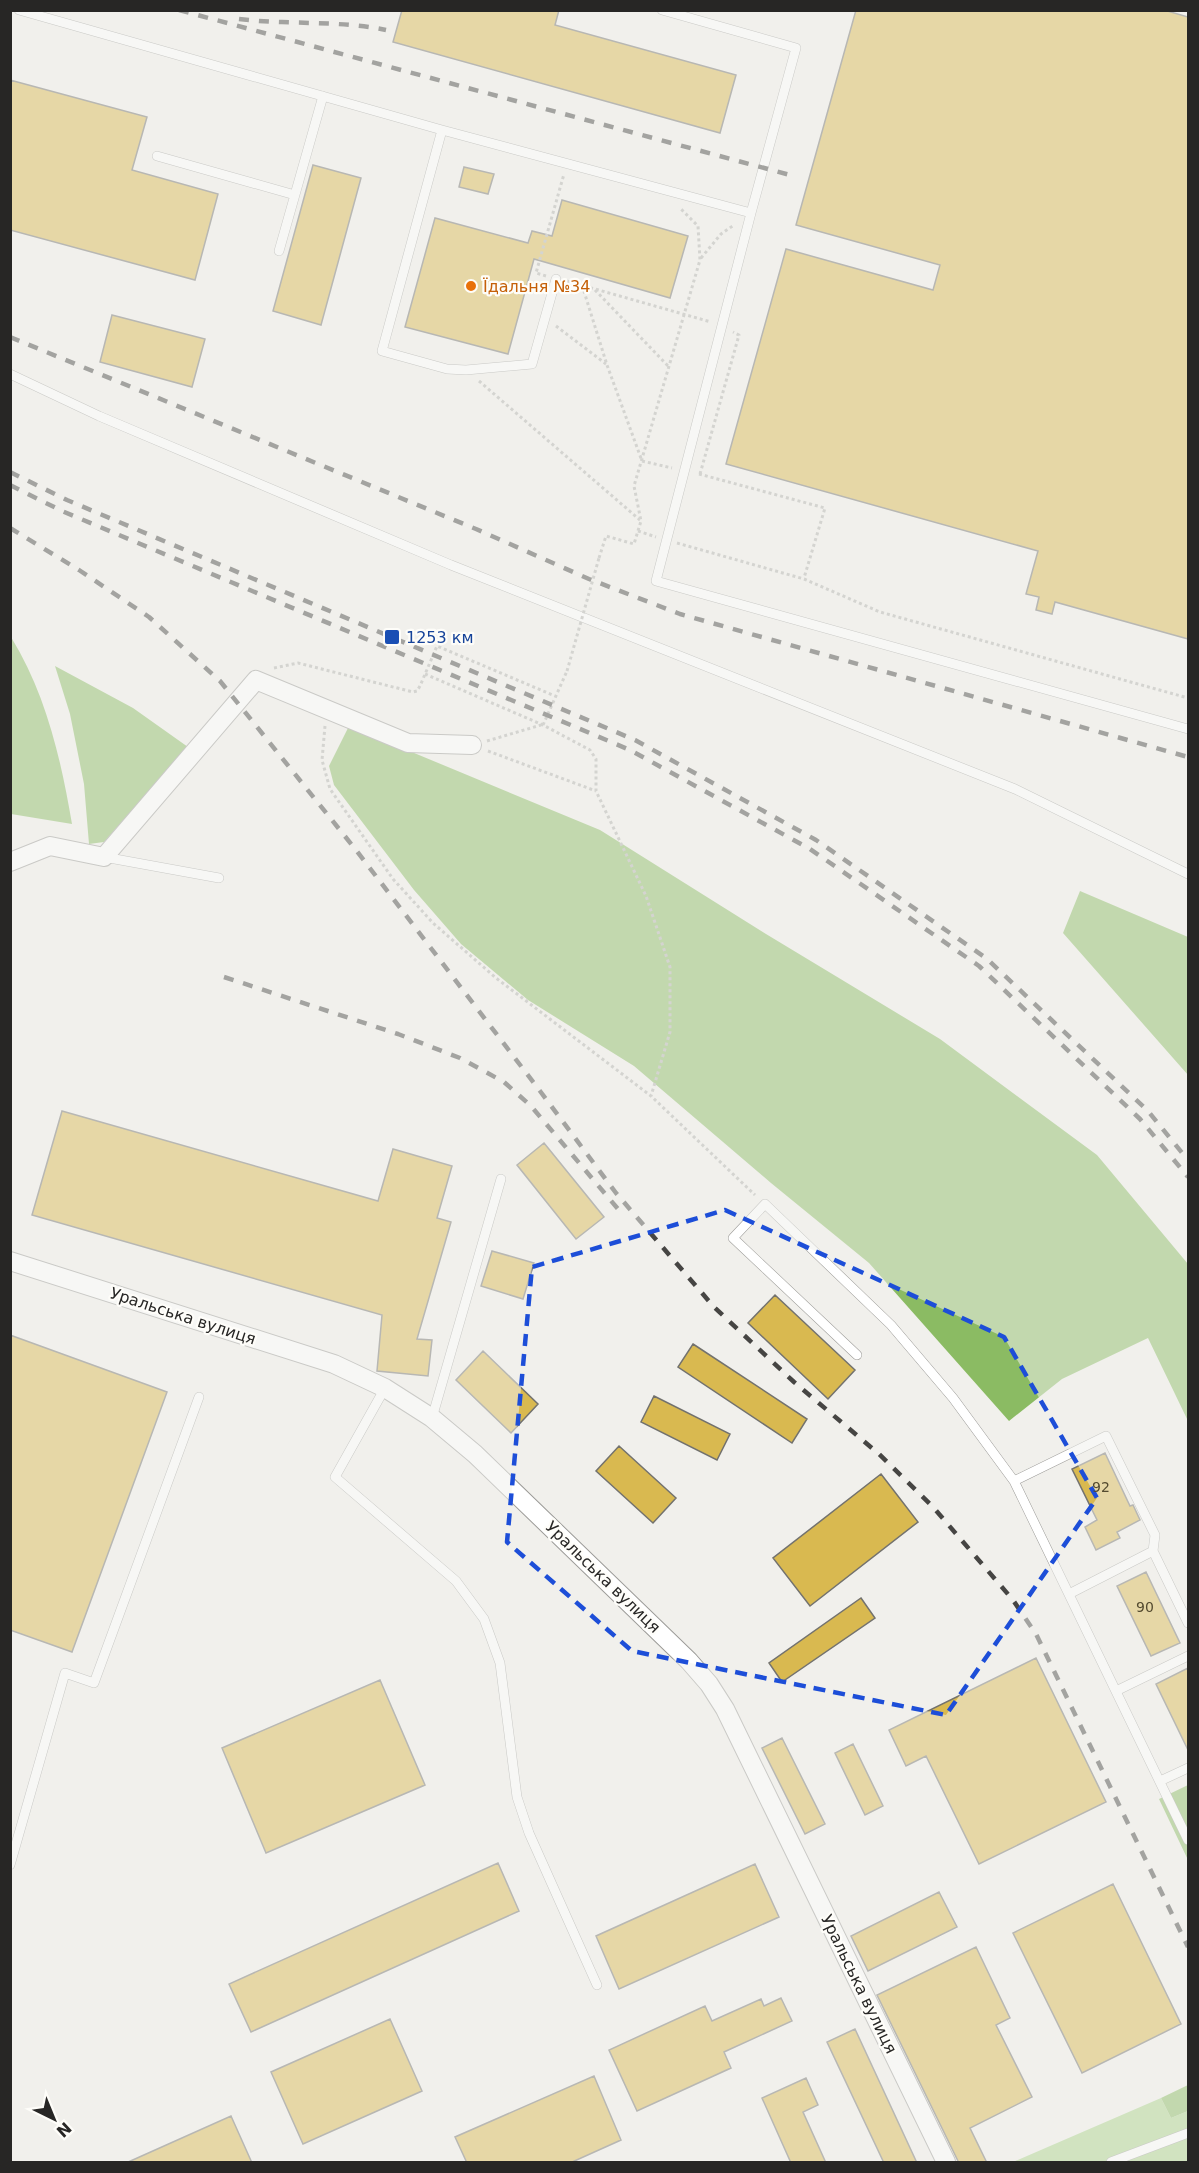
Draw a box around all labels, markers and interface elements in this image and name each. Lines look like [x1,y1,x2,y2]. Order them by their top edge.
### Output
place label: Їдальня №34 [483,277,590,296]
marker: Їдальня №34 [464,279,478,293]
marker: 1253 км [383,628,401,646]
place label: 1253 км [406,628,474,647]
street label: Уральська вулиця [108,1283,258,1349]
house number: 92 [1092,1479,1110,1495]
street label: Уральська вулиця [542,1517,664,1637]
house number: 90 [1136,1599,1154,1615]
street label: Уральська вулиця [817,1911,901,2057]
north arrow [24,2089,84,2149]
text: N [53,2118,75,2141]

